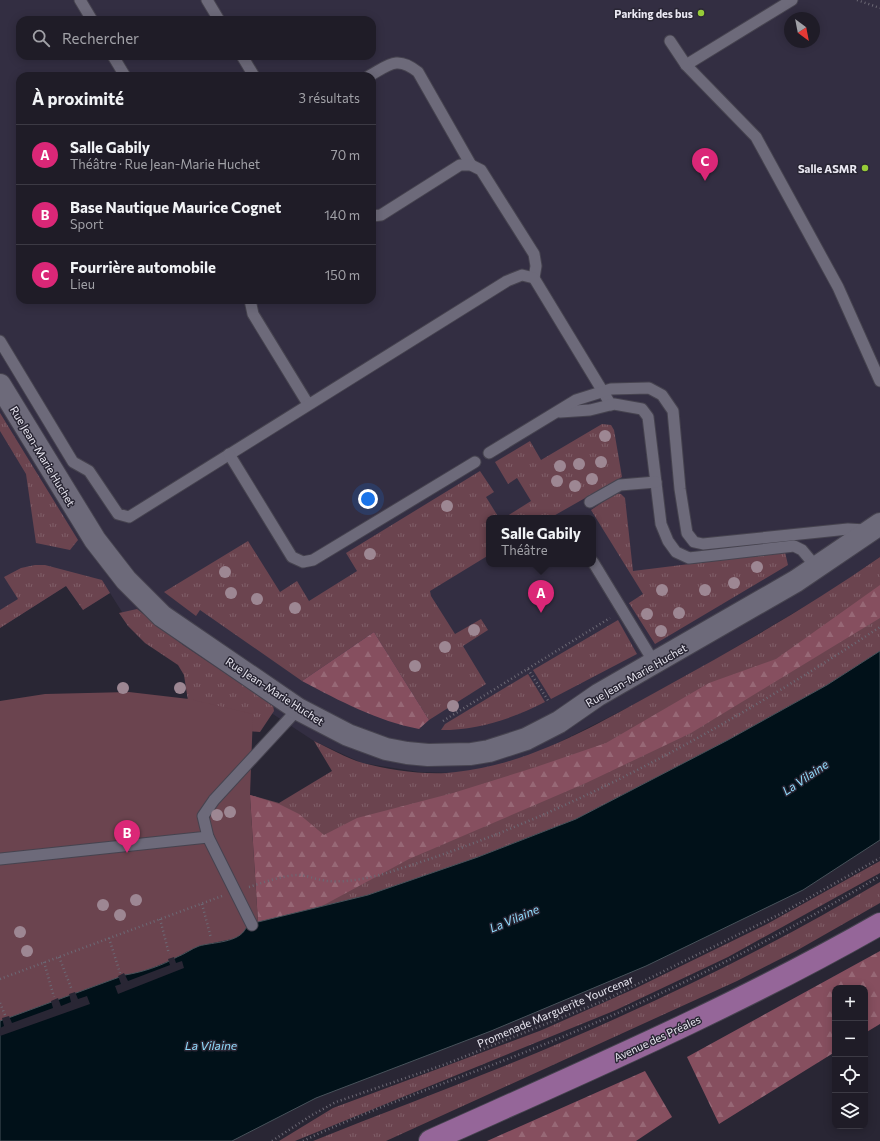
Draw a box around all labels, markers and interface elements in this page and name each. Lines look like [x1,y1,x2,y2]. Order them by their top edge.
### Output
place label: Parking des bus [614,7,693,20]
marker: Parking des bus [696,8,706,18]
north arrow [784,12,820,48]
search box [16,16,376,60]
icon: search [30,27,52,49]
text: Rechercher [62,29,139,47]
text: À proximité [32,88,124,109]
text: 3 résultats [298,90,360,106]
text: Salle Gabily [70,138,150,156]
text: A [40,147,50,163]
text: 70 m [331,147,360,163]
pin: C [692,148,718,181]
text: Théâtre · Rue Jean-Marie Huchet [70,156,260,172]
place label: Salle ASMR [798,162,857,175]
marker: Salle ASMR [860,163,870,173]
text: Base Nautique Maurice Cognet [70,198,281,216]
text: B [41,207,49,223]
text: 140 m [324,207,360,223]
text: Sport [70,216,104,232]
text: Fourrière automobile [70,258,216,276]
text: C [41,267,49,283]
text: 150 m [325,267,360,283]
text: Lieu [70,276,95,292]
street label: Rue Jean-Marie Huchet [7,403,78,509]
your location [358,489,378,509]
popup [486,515,596,567]
text: Salle Gabily [501,524,581,542]
text: Théâtre [501,542,548,558]
pin: A [528,580,554,613]
street label: Rue Jean-Marie Huchet [583,640,690,710]
street label: Rue Jean-Marie Huchet [223,654,327,729]
water label: La Vilaine [779,756,831,797]
pin: B [114,820,140,853]
water label: La Vilaine [487,901,541,935]
street label: Promenade Marguerite Yourcenar [475,972,636,1050]
map controls [832,985,868,1129]
button: + [832,985,868,1021]
street label: Avenue des Préales [612,1012,702,1064]
button: − [832,1021,868,1057]
water label: La Vilaine [185,1038,238,1052]
button: locate [832,1057,868,1093]
button: layers [832,1093,868,1129]

